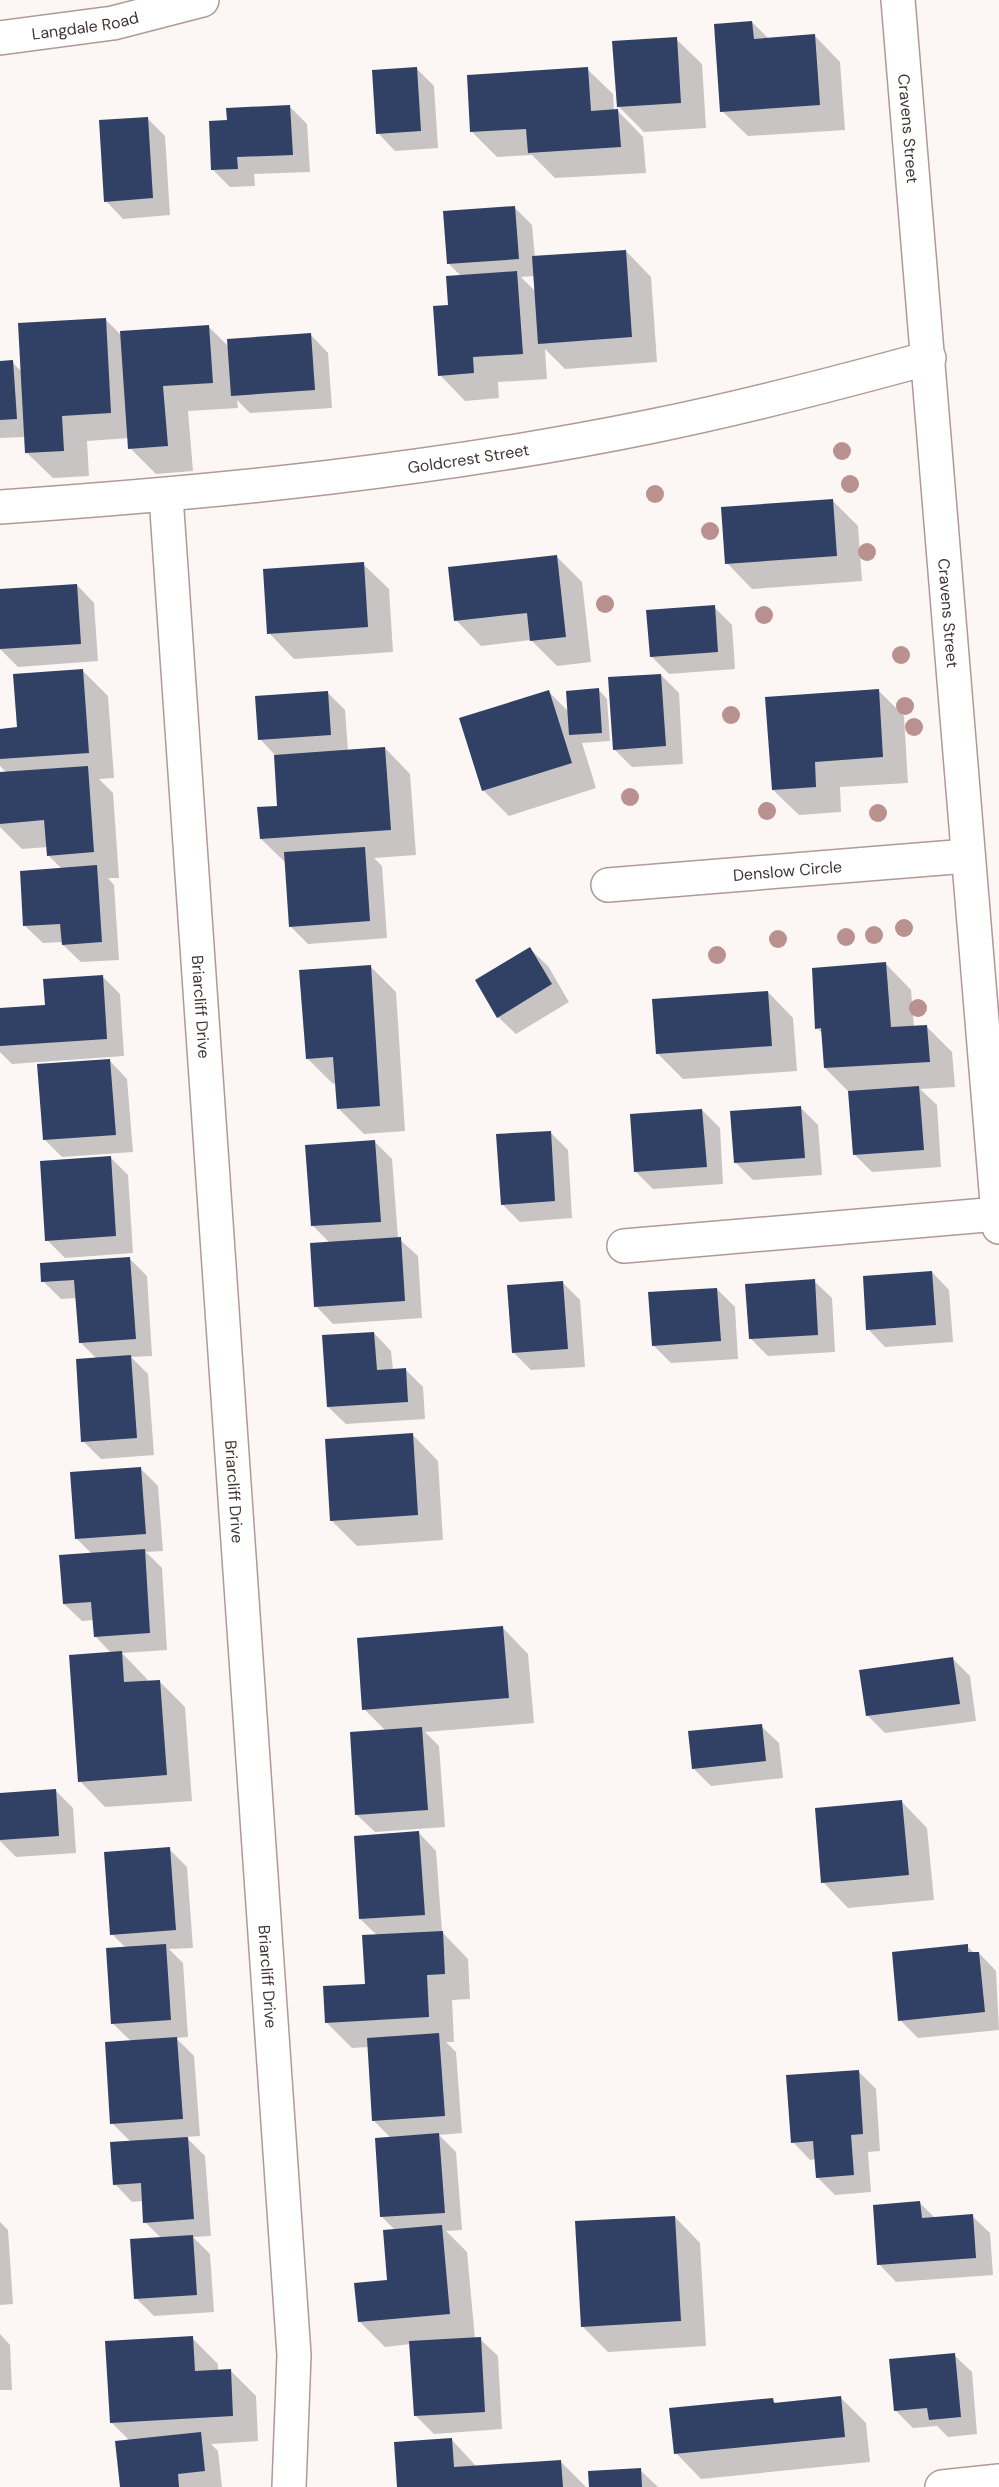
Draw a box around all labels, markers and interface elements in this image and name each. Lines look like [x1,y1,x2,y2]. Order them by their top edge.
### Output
street label: Langdale Road [30,6,141,44]
street label: Cravens Street [894,73,924,184]
street label: Goldcrest Street [406,439,531,478]
street label: Cravens Street [933,557,963,669]
street label: Denslow Circle [732,856,843,885]
street label: Briarcliff Drive [187,954,215,1059]
street label: Briarcliff Drive [221,1439,249,1544]
street label: Briarcliff Drive [254,1924,282,2029]

